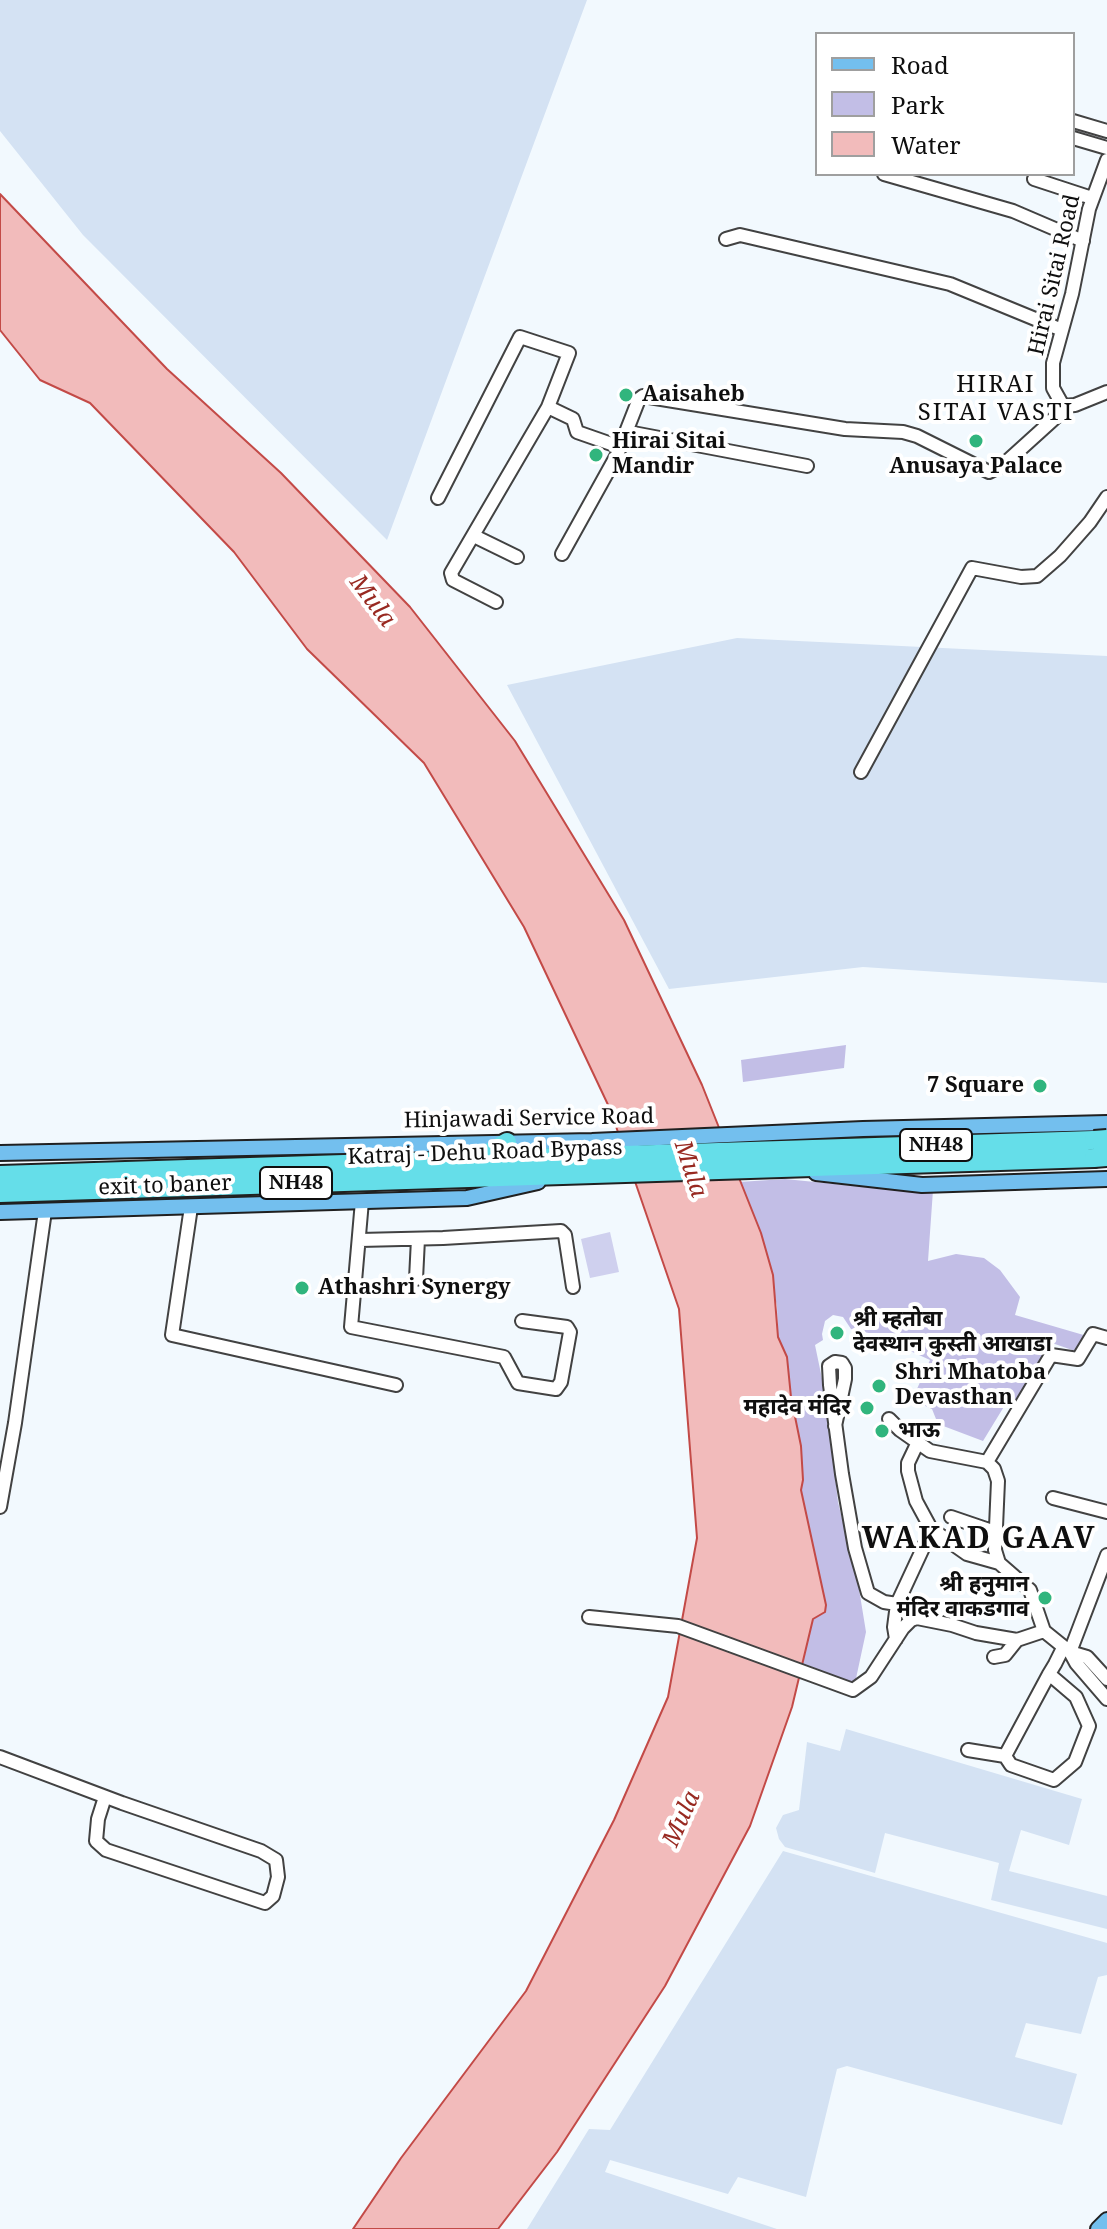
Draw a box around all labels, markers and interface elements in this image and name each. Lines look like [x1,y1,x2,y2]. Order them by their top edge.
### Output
legend [815,32,1075,176]
text: Road [891,48,949,81]
text: Park [891,88,944,121]
text: Water [891,128,961,161]
street label: Hirai Sitai Road [1024,192,1086,358]
district label: HIRAI SITAI VASTI [918,371,1074,427]
place label: Aaisaheb [642,382,745,408]
marker: Aaisaheb [617,386,635,404]
place label: Hirai Sitai Mandir [612,429,726,480]
marker: Anusaya Palace [967,432,985,450]
marker: Hirai Sitai Mandir [587,446,605,464]
place label: Anusaya Palace [889,454,1063,480]
water label: Mula [343,569,401,633]
place label: 7 Square [927,1073,1024,1099]
marker: 7 Square [1031,1077,1049,1095]
street label: Hinjawadi Service Road [404,1104,654,1134]
road number: NH48 [900,1129,972,1161]
street label: Katraj - Dehu Road Bypass [347,1135,623,1171]
water label: Mula [667,1137,713,1201]
road number: NH48 [260,1167,332,1199]
street label: exit to baner [98,1170,232,1202]
place label: Athashri Synergy [318,1275,510,1301]
marker: Athashri Synergy [293,1279,311,1297]
place label: श्री म्हतोबा देवस्थान कुस्ती आखाडा [853,1307,1052,1358]
marker: श्री म्हतोबा देवस्थान कुस्ती आखाडा [828,1324,846,1342]
place label: Shri Mhatoba Devasthan [895,1360,1046,1412]
marker: Shri Mhatoba Devasthan [870,1377,888,1395]
place label: महादेव मंदिर [743,1395,851,1421]
marker: महादेव मंदिर [858,1399,876,1417]
place label: भाऊ [898,1418,940,1444]
marker: भाऊ [873,1422,891,1440]
district label: WAKAD GAAV [862,1521,1096,1557]
place label: श्री हनुमान मंदिर वाकडगाव [897,1572,1029,1624]
marker: श्री हनुमान मंदिर वाकडगाव [1036,1589,1054,1607]
water label: Mula [657,1787,707,1851]

